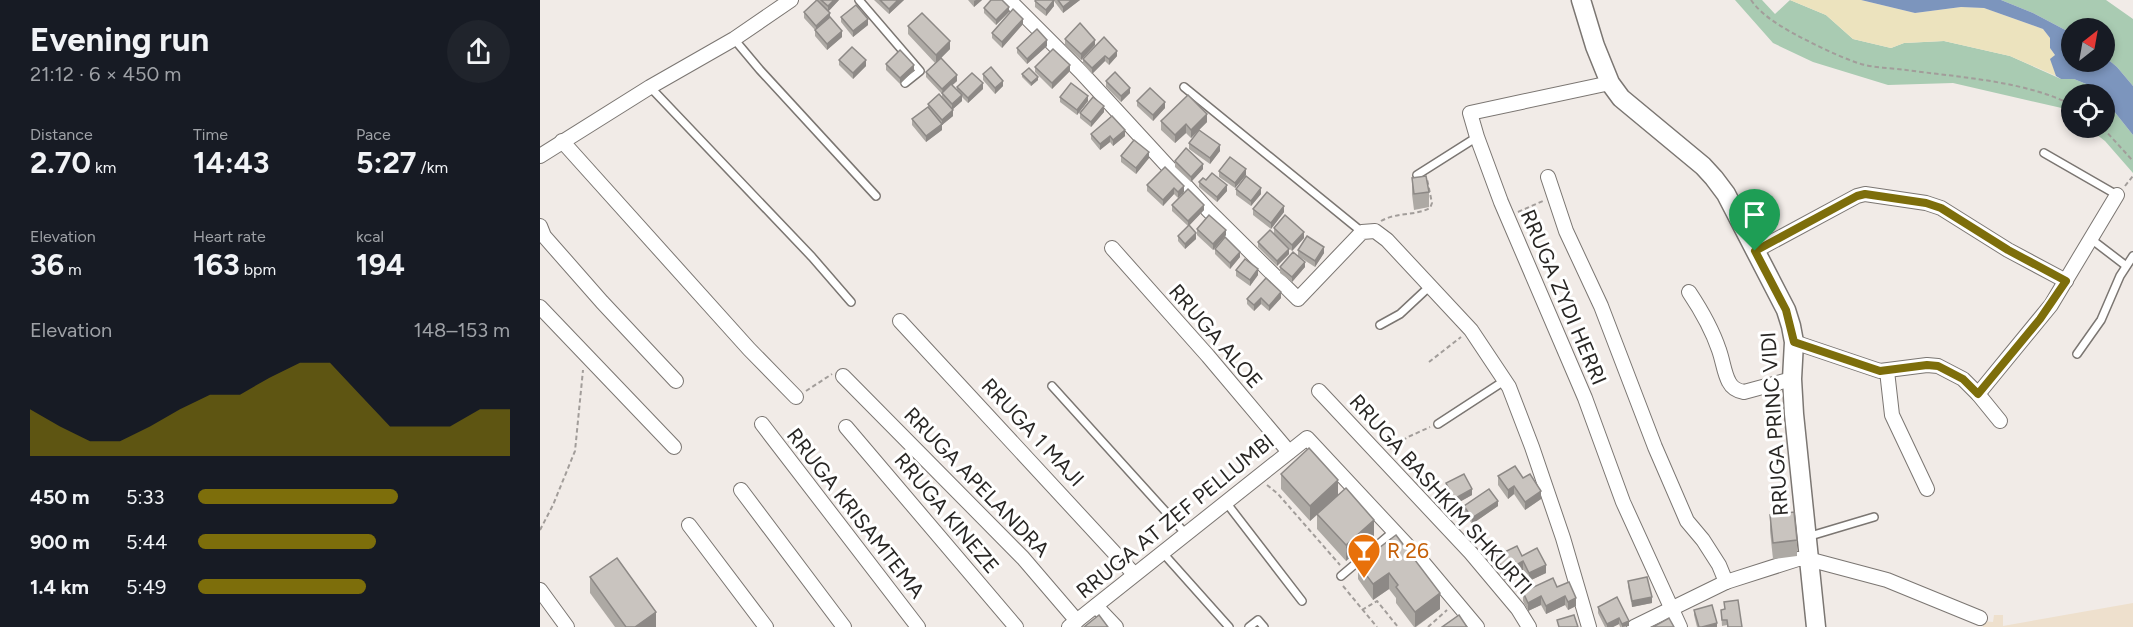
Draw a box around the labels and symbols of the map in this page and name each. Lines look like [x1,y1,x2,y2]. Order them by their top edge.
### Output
north arrow [2061,18,2115,72]
pin [1729,189,1780,251]
street label: RRUGA ZYDI HERRI [1516,206,1612,388]
street label: RRUGA ALOE [1164,279,1268,393]
street label: RRUGA PRINC VIDI [1755,331,1793,517]
street label: RRUGA 1 MAJI [977,373,1089,491]
street label: RRUGA BASHKIM SHKURTI [1345,389,1537,599]
street label: RRUGA APELANDRA [899,402,1055,562]
street label: RRUGA KRISAMTEMA [782,423,930,603]
street label: RRUGA AT ZEF PELLUMBI [1071,429,1279,603]
street label: RRUGA KINEZE [889,448,1005,578]
bar icon: R 26 [1346,532,1382,579]
place label: R 26 [1387,538,1429,563]

